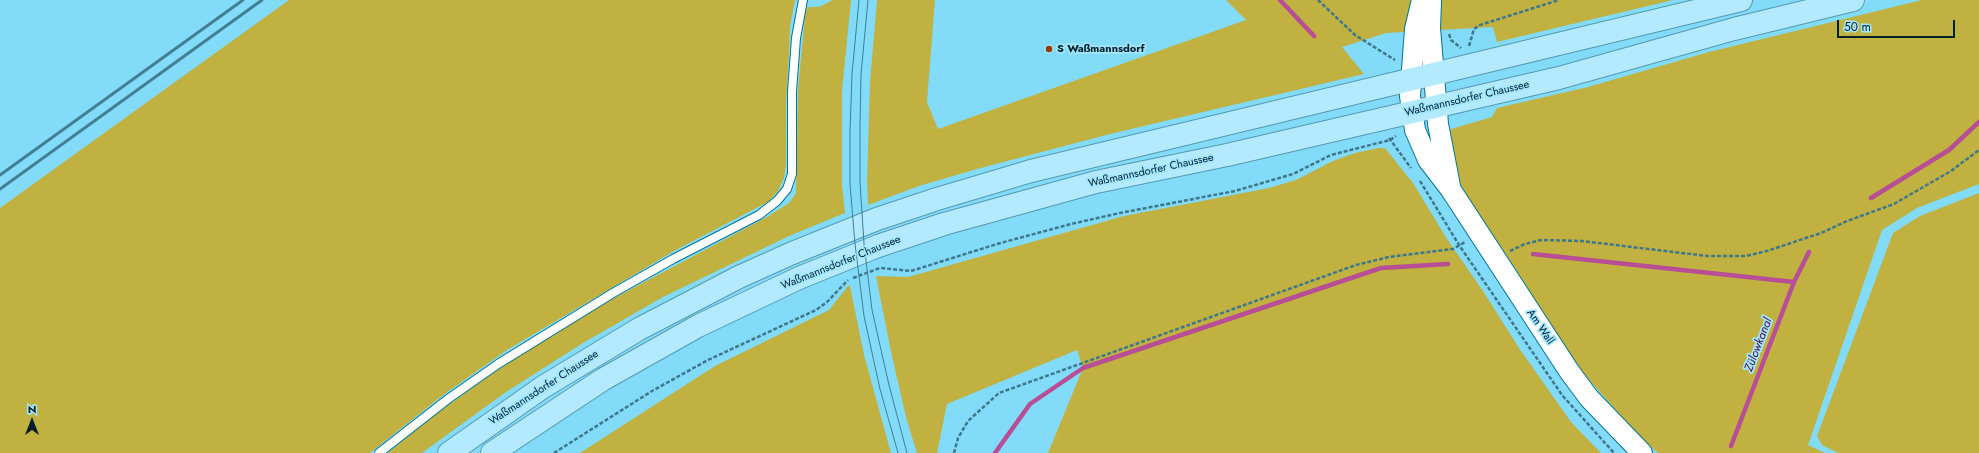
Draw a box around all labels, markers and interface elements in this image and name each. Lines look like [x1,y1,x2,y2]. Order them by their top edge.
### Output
scale bar [1839,12,1957,38]
text: 50 m [1844,18,1871,36]
place label: S Waßmannsdorf [1057,42,1145,56]
marker: S Waßmannsdorf [1044,44,1054,54]
street label: Waßmannsdorfer Chaussee [1403,78,1531,120]
street label: Waßmannsdorfer Chaussee [1087,151,1215,191]
street label: Waßmannsdorfer Chaussee [779,233,903,293]
street label: Am Wall [1524,307,1556,347]
water label: Zülowkanal [1742,316,1776,374]
street label: Waßmannsdorfer Chaussee [487,348,601,428]
north arrow [12,401,52,441]
text: N [28,401,36,417]

